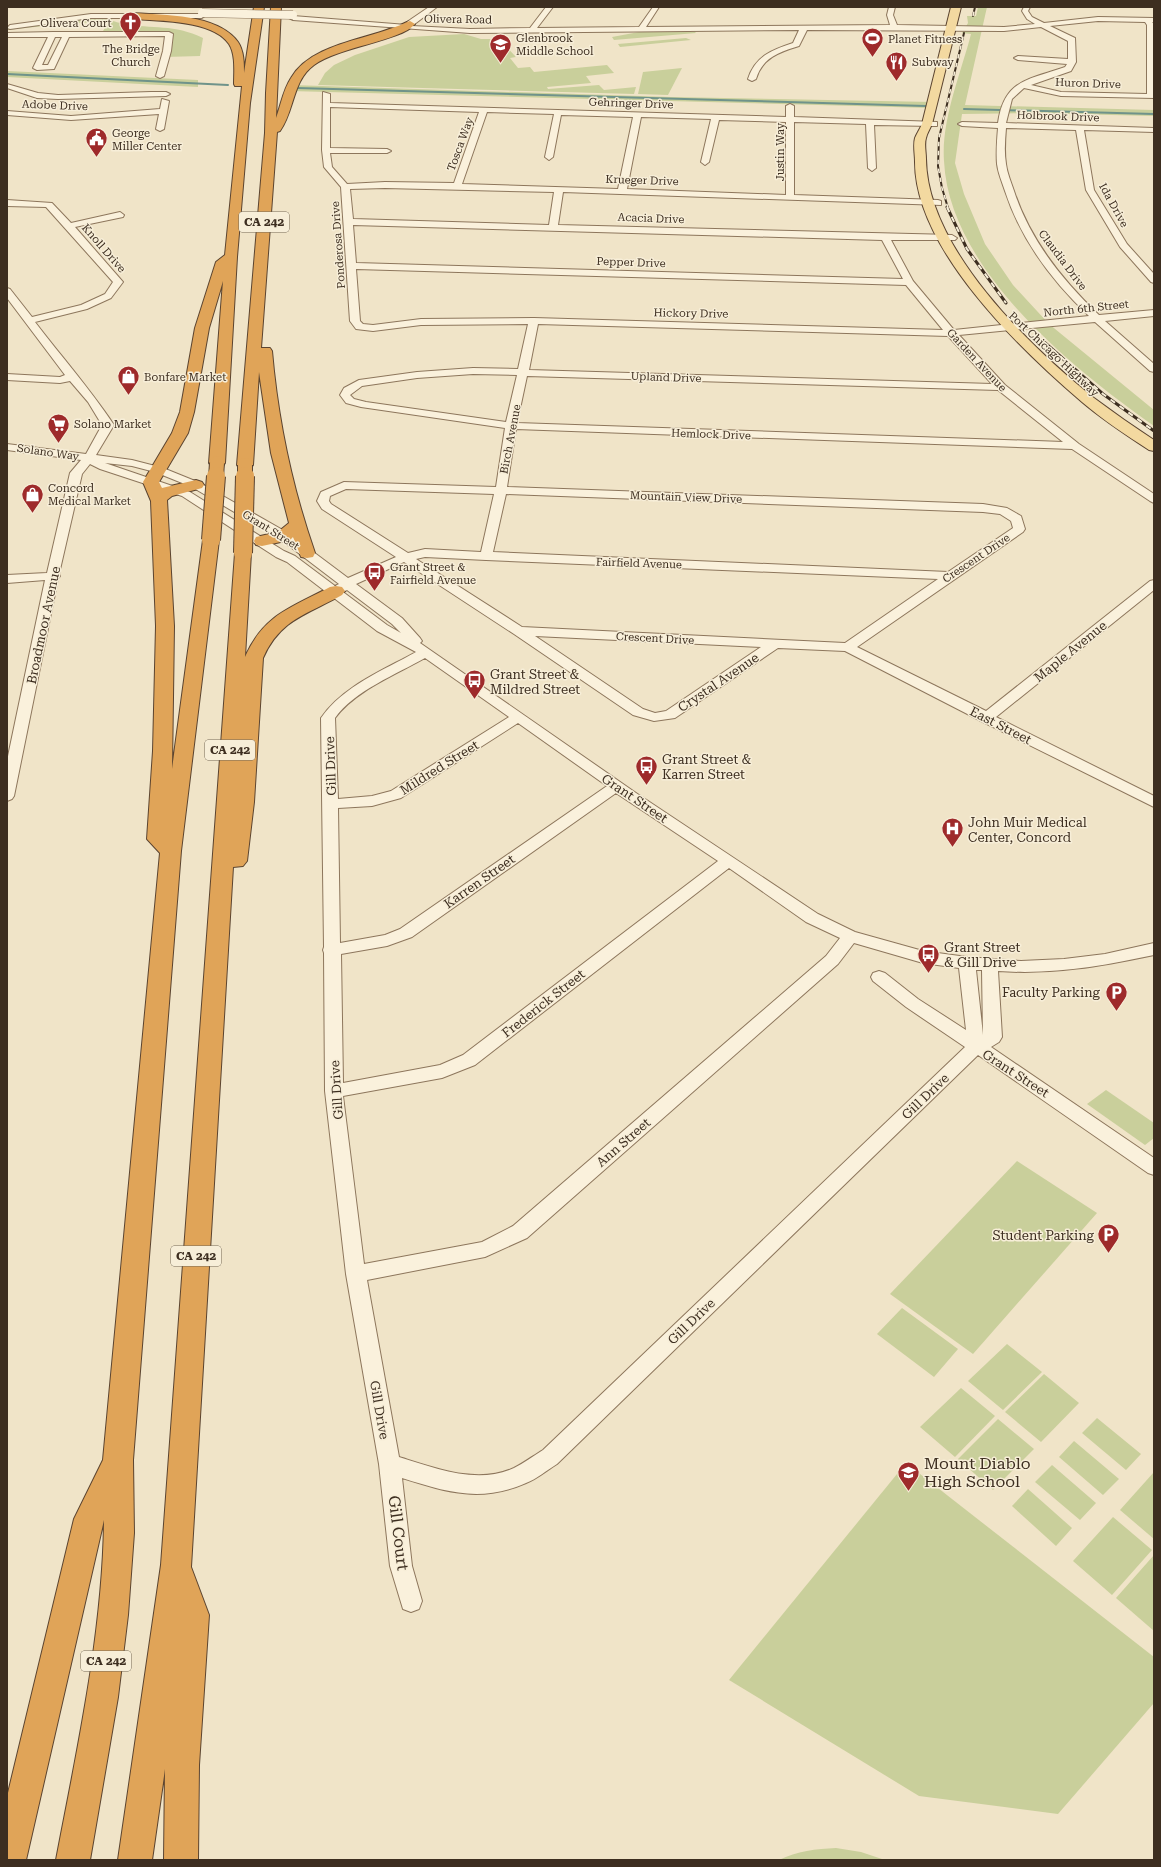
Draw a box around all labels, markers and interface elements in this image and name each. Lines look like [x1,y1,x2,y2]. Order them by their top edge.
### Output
church icon: The Bridge Church [118,10,144,43]
street label: Olivera Road [424,12,492,27]
street label: Olivera Court [40,17,112,30]
sports icon: Planet Fitness [860,26,886,59]
school or university icon: Glenbrook Middle School [487,31,513,64]
place label: Glenbrook Middle School [516,32,594,58]
place label: Planet Fitness [888,33,962,46]
place label: The Bridge Church [102,43,160,69]
restaurant icon: Subway [883,49,909,82]
place label: Subway [912,56,954,69]
street label: Huron Drive [1055,76,1121,91]
street label: Gehringer Drive [588,96,674,111]
street label: Adobe Drive [22,98,88,113]
street label: Holbrook Drive [1016,109,1100,124]
street label: Tosca Way [445,115,476,173]
street label: Justin Way [774,122,787,181]
public building icon: George Miller Center [84,126,110,159]
place label: George Miller Center [112,127,182,153]
street label: Krueger Drive [605,173,679,188]
street label: Ida Drive [1096,181,1131,230]
street label: Ponderosa Drive [329,201,348,289]
street label: Acacia Drive [617,211,685,226]
road number: CA 242 [239,212,289,232]
street label: Knoll Drive [79,221,128,275]
street label: Claudia Drive [1036,228,1089,293]
street label: Pepper Drive [596,255,666,270]
street label: North 6th Street [1043,298,1129,319]
street label: Hickory Drive [653,306,729,321]
street label: Port Chicago Highway [1006,309,1102,400]
street label: Garden Avenue [944,326,1009,395]
shop icon: Bonfare Market [115,364,141,397]
street label: Upland Drive [630,370,702,385]
place label: Bonfare Market [144,371,226,384]
street label: Birch Avenue [497,403,524,475]
supermarket icon: Solano Market [46,411,72,444]
place label: Solano Market [74,418,151,431]
street label: Hemlock Drive [671,427,751,442]
street label: Solano Way [16,442,80,463]
shop icon: Concord Medical Market [20,481,46,514]
place label: Concord Medical Market [48,482,131,508]
street label: Mountain View Drive [630,489,742,506]
street label: Grant Street [240,508,302,553]
street label: Crescent Drive [940,531,1012,586]
street label: Fairfield Avenue [596,556,682,571]
bus stop icon: Grant Street & Fairfield Avenue [361,560,387,593]
place label: Grant Street & Fairfield Avenue [390,561,476,587]
street label: Broadmoor Avenue [24,565,63,685]
street label: Maple Avenue [1031,618,1110,685]
street label: Crescent Drive [615,630,694,647]
street label: Crystal Avenue [675,650,762,715]
place label: Grant Street & Mildred Street [490,667,580,697]
bus stop icon: Grant Street & Mildred Street [461,668,487,701]
street label: East Street [967,704,1034,747]
street label: Gill Drive [322,736,339,796]
street label: Mildred Street [397,737,482,798]
road number: CA 242 [205,740,255,760]
place label: Grant Street & Karren Street [662,752,752,782]
bus stop icon: Grant Street & Karren Street [634,753,660,786]
street label: Grant Street [599,771,671,826]
place label: John Muir Medical Center, Concord [968,815,1087,845]
hospital icon: John Muir Medical Center, Concord [939,816,965,849]
street label: Karren Street [441,851,518,911]
place label: Grant Street & Gill Drive [944,940,1020,970]
bus stop icon: Grant Street & Gill Drive [916,941,942,974]
street label: Frederick Street [499,966,588,1040]
parking icon: Faculty Parking [1103,979,1129,1012]
place label: Faculty Parking [1002,985,1101,1000]
street label: Grant Street [980,1046,1052,1101]
street label: Gill Drive [327,1060,346,1120]
street label: Gill Drive [899,1070,952,1122]
street label: Ann Street [593,1115,653,1170]
parking icon: Student Parking [1096,1222,1122,1255]
place label: Student Parking [992,1228,1095,1243]
road number: CA 242 [171,1246,221,1266]
street label: Gill Drive [665,1295,718,1347]
street label: Gill Drive [367,1380,392,1441]
place label: Mount Diablo High School [924,1454,1031,1491]
school or university icon: Mount Diablo High School [896,1459,922,1492]
street label: Gill Court [384,1494,413,1572]
road number: CA 242 [81,1651,131,1671]

